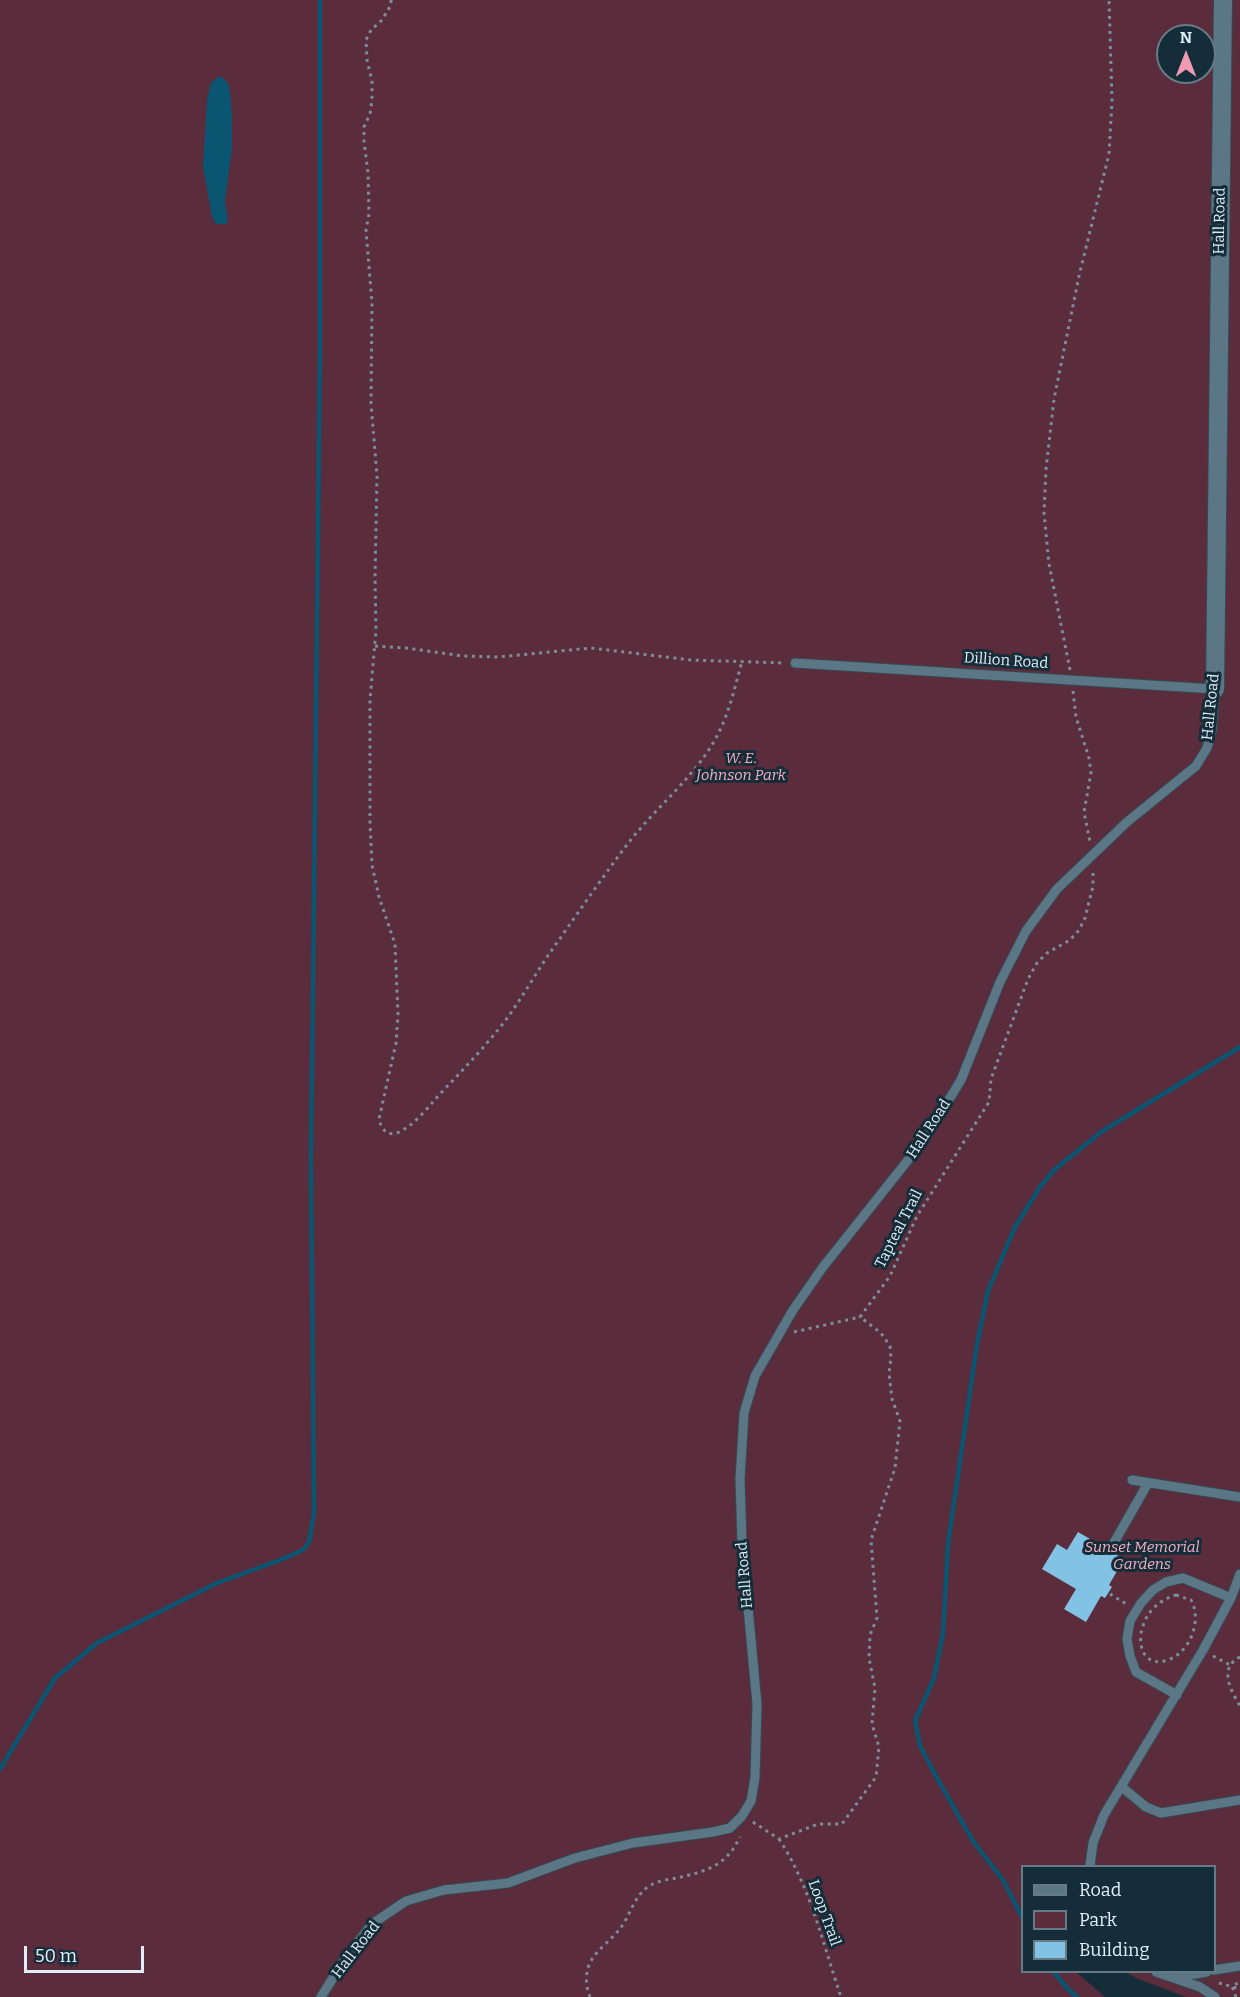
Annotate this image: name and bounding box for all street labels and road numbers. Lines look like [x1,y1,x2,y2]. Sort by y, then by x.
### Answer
street label: Hall Road [1210,187,1230,255]
street label: Dillion Road [963,649,1049,673]
street label: Hall Road [1199,673,1223,741]
street label: Hall Road [903,1096,955,1162]
street label: Tapteal Trail [872,1187,926,1271]
street label: Hall Road [733,1541,757,1609]
street label: Loop Trail [804,1878,844,1948]
street label: Hall Road [328,1918,384,1982]

